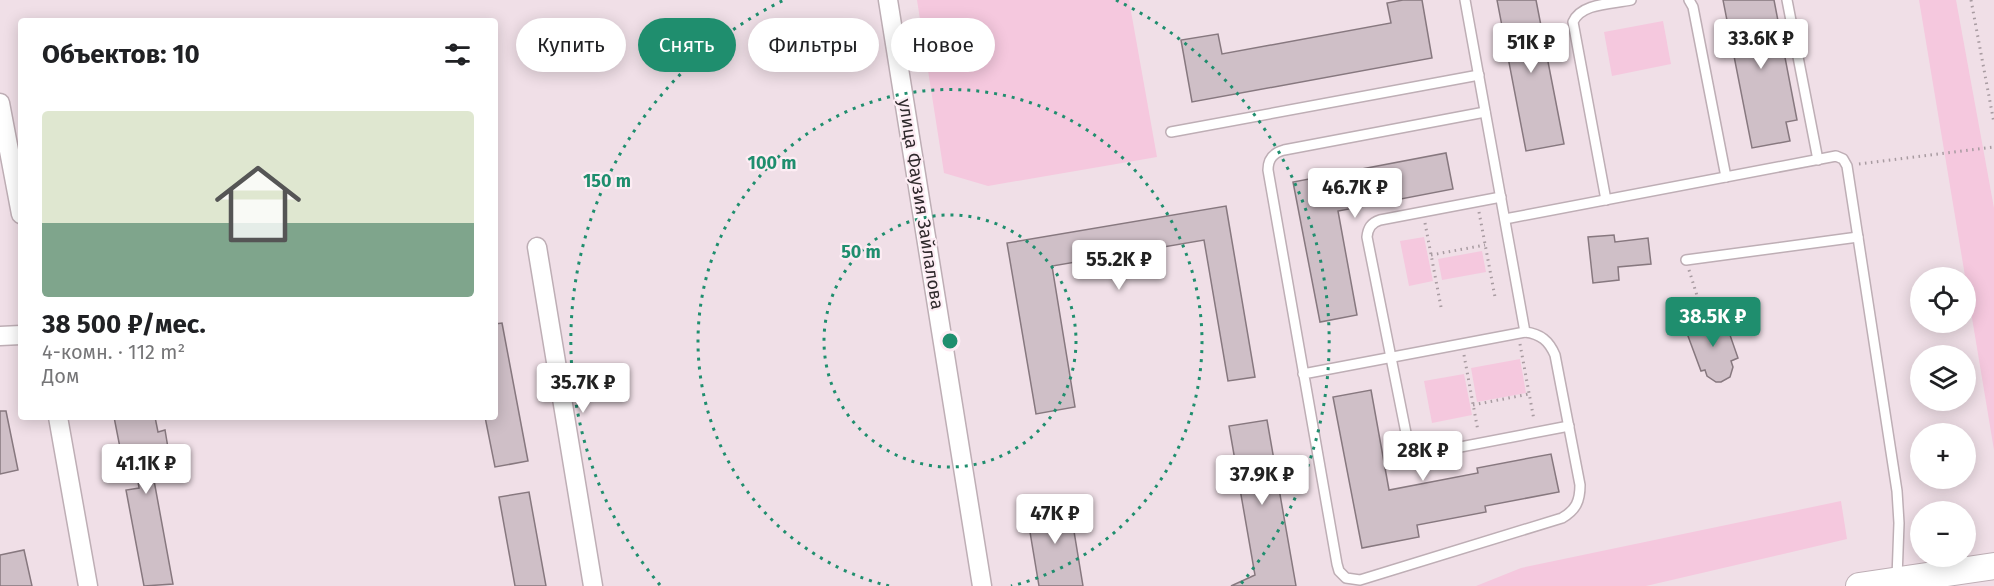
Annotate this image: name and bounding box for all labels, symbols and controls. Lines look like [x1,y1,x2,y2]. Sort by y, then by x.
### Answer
chip: Купить [516,18,626,72]
chip: Снять [638,18,736,72]
chip: Фильтры [748,18,879,72]
chip: Новое [891,18,995,72]
pin: 33.6K ₽ [1706,19,1816,70]
pin: 51K ₽ [1489,23,1573,74]
text: 33.6K ₽ [1728,26,1794,50]
text: 51K ₽ [1507,30,1555,54]
icon: filters [441,38,474,71]
text: Объектов: 10 [42,39,200,70]
street label: улица Фаузия Зайлалова [893,97,949,311]
icon: home [204,150,312,258]
text: 100 m [748,152,796,174]
pin: 46.7K ₽ [1300,168,1410,219]
text: 150 m [583,170,631,192]
text: 46.7K ₽ [1322,175,1388,199]
pin: 55.2K ₽ [1064,240,1174,291]
text: 50 m [841,241,881,263]
text: 55.2K ₽ [1086,247,1152,271]
map controls [1910,267,1976,567]
button: locate [1910,267,1976,333]
pin: 38.5K ₽ [1658,297,1768,348]
text: 38.5K ₽ [1679,304,1747,328]
text: 38 500 ₽/мес. [42,309,206,340]
centre of rings [940,331,960,351]
text: 4-комн. · 112 m² [42,340,185,364]
button: layers [1910,345,1976,411]
pin: 35.7K ₽ [528,363,638,414]
text: Дом [42,364,79,388]
text: 35.7K ₽ [551,370,615,394]
button: + [1910,423,1976,489]
pin: 28K ₽ [1381,431,1465,482]
text: 28K ₽ [1397,438,1449,462]
pin: 41.1K ₽ [91,444,201,495]
text: 41.1K ₽ [116,451,176,475]
pin: 37.9K ₽ [1207,455,1317,506]
text: 37.9K ₽ [1230,462,1294,486]
pin: 47K ₽ [1013,494,1097,545]
text: 47K ₽ [1030,501,1080,525]
button: − [1910,501,1976,567]

